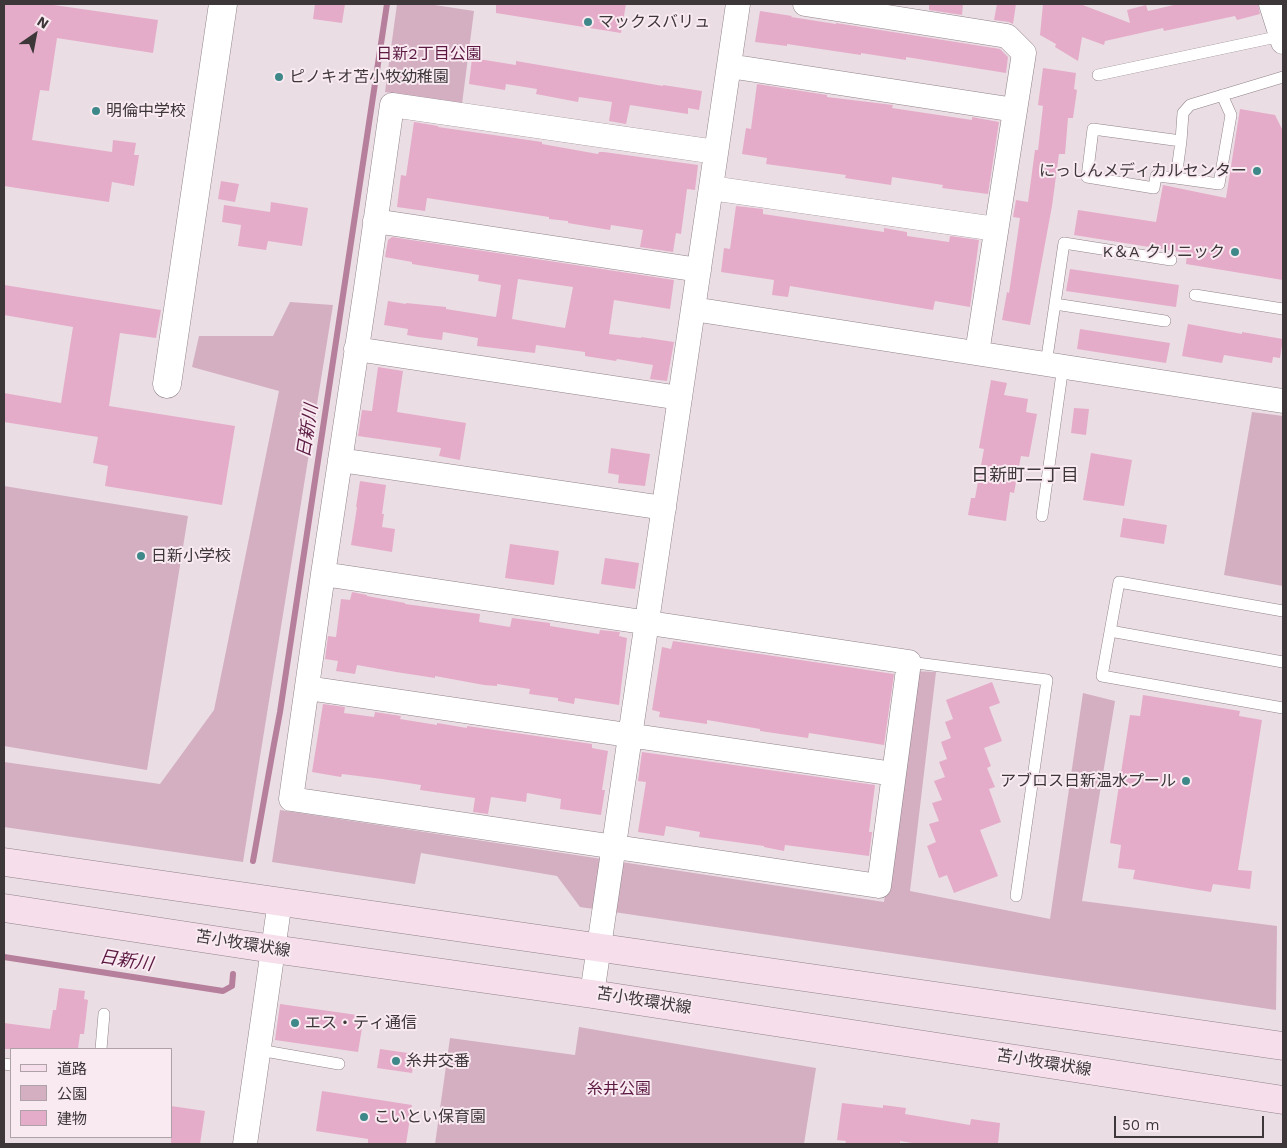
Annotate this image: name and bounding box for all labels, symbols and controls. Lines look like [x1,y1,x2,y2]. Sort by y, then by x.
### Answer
north arrow [10,10,60,60]
place label: マックスバリュ [598,12,710,32]
text: N [34,13,52,32]
marker: マックスバリュ [582,16,594,28]
park label: 日新2丁目公園 [376,44,482,64]
place label: ピノキオ苫小牧幼稚園 [289,67,449,87]
marker: ピノキオ苫小牧幼稚園 [273,71,285,83]
place label: 明倫中学校 [106,101,186,121]
marker: 明倫中学校 [90,105,102,117]
place label: にっしんメディカルセンター [1039,161,1247,181]
marker: にっしんメディカルセンター [1251,165,1263,177]
place label: K＆A クリニック [1102,242,1225,262]
marker: K＆A クリニック [1229,246,1241,258]
water label: 日新川 [293,403,323,459]
district label: 日新町二丁目 [971,465,1079,487]
place label: 日新小学校 [151,546,231,566]
marker: 日新小学校 [135,550,147,562]
place label: アブロス日新温水プール [1000,771,1176,791]
marker: アブロス日新温水プール [1180,775,1192,787]
street label: 苫小牧環状線 [194,927,292,961]
water label: 日新川 [98,946,154,976]
street label: 苫小牧環状線 [595,984,693,1018]
place label: エス・ティ通信 [305,1013,417,1033]
marker: エス・ティ通信 [289,1017,301,1029]
street label: 苫小牧環状線 [995,1046,1093,1080]
legend [10,1048,172,1138]
place label: 糸井交番 [406,1051,470,1071]
marker: 糸井交番 [390,1055,402,1067]
text: 道路 [57,1060,87,1078]
park label: 糸井公園 [587,1079,651,1099]
text: 公園 [57,1085,87,1103]
scale bar [1117,1106,1267,1138]
place label: こいとい保育園 [374,1107,486,1127]
text: 建物 [57,1110,87,1128]
marker: こいとい保育園 [358,1111,370,1123]
text: 50 m [1122,1116,1159,1134]

